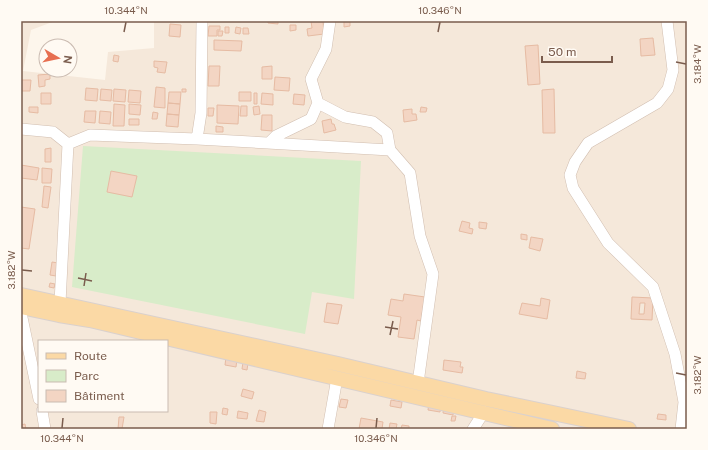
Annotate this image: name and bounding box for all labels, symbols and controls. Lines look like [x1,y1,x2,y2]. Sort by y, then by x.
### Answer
text: 10.344°N [104,4,148,16]
text: 10.346°N [418,4,462,16]
north arrow [38,38,78,78]
scale bar [542,38,612,64]
text: 3.184°W [691,44,703,84]
text: 50 m [548,45,576,59]
text: N [61,54,74,65]
text: 3.182°W [5,250,17,290]
legend [38,340,168,412]
text: Route [74,349,107,363]
text: 3.182°W [691,355,703,395]
text: Parc [74,369,99,383]
text: Bâtiment [74,389,125,403]
text: 10.344°N [40,432,84,444]
text: 10.346°N [354,432,398,444]

